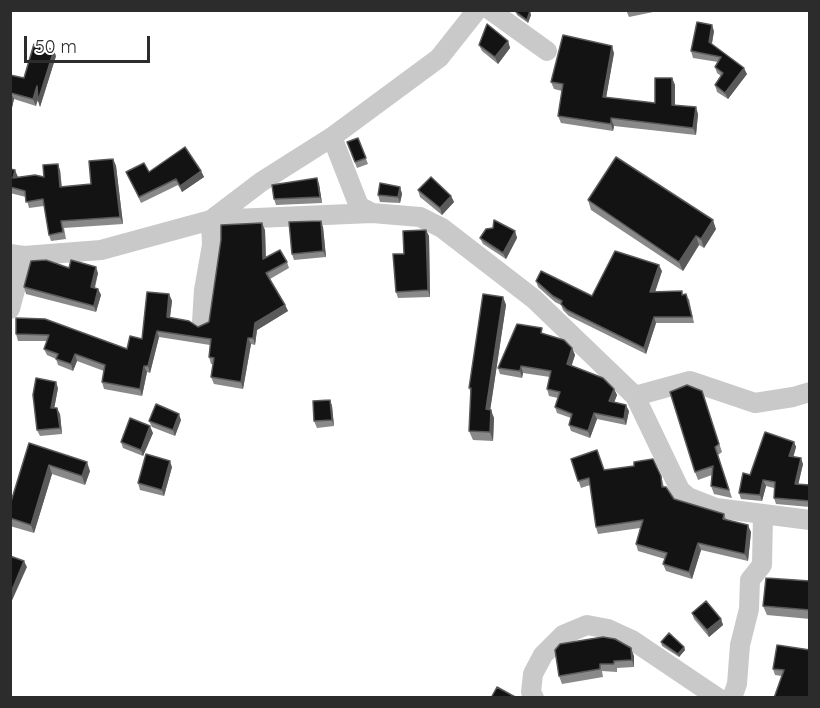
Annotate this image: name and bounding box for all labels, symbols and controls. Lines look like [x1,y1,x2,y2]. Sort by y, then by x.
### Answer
scale bar [27,24,153,62]
text: 50 m [35,35,77,58]

